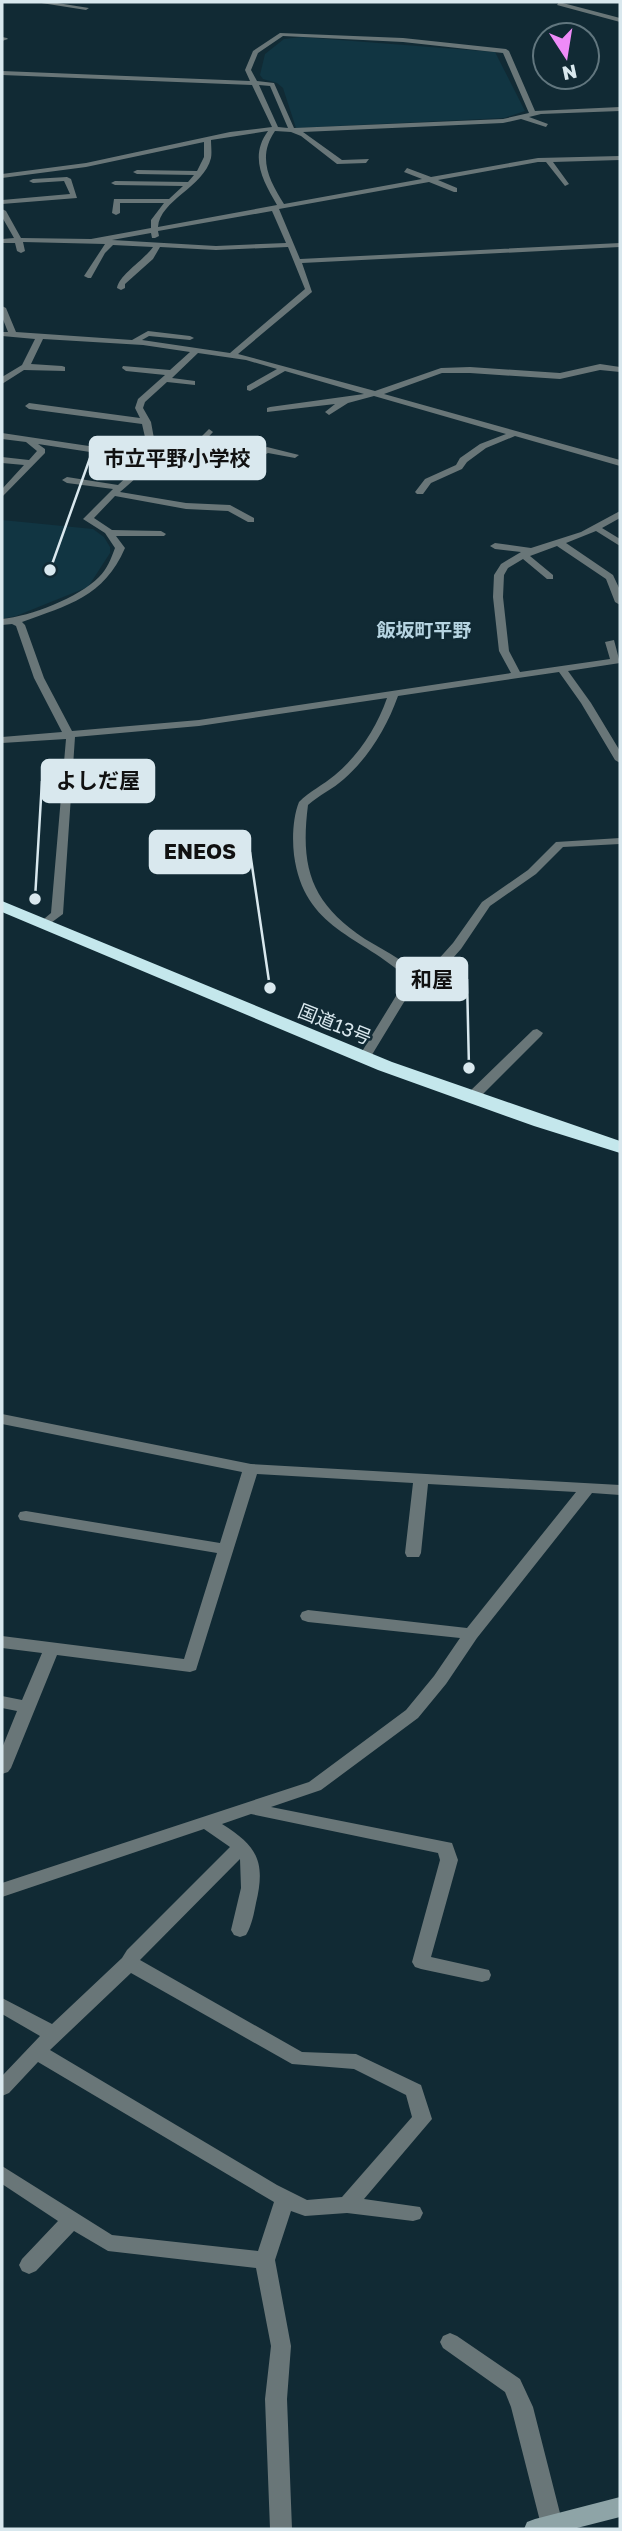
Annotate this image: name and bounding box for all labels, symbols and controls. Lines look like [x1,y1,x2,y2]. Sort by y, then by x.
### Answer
north arrow [531,21,601,91]
text: N [560,60,579,86]
callout: 市立平野小学校 [90,437,265,479]
text: 市立平野小学校 [104,445,251,471]
district label: 飯坂町平野 [376,618,472,641]
callout: よしだ屋 [42,760,154,802]
text: よしだ屋 [56,767,140,793]
callout: ENEOS [150,831,250,873]
text: ENEOS [164,838,236,864]
callout: 和屋 [397,958,467,1000]
text: 和屋 [411,966,453,992]
street label: 国道13号 [295,998,375,1049]

